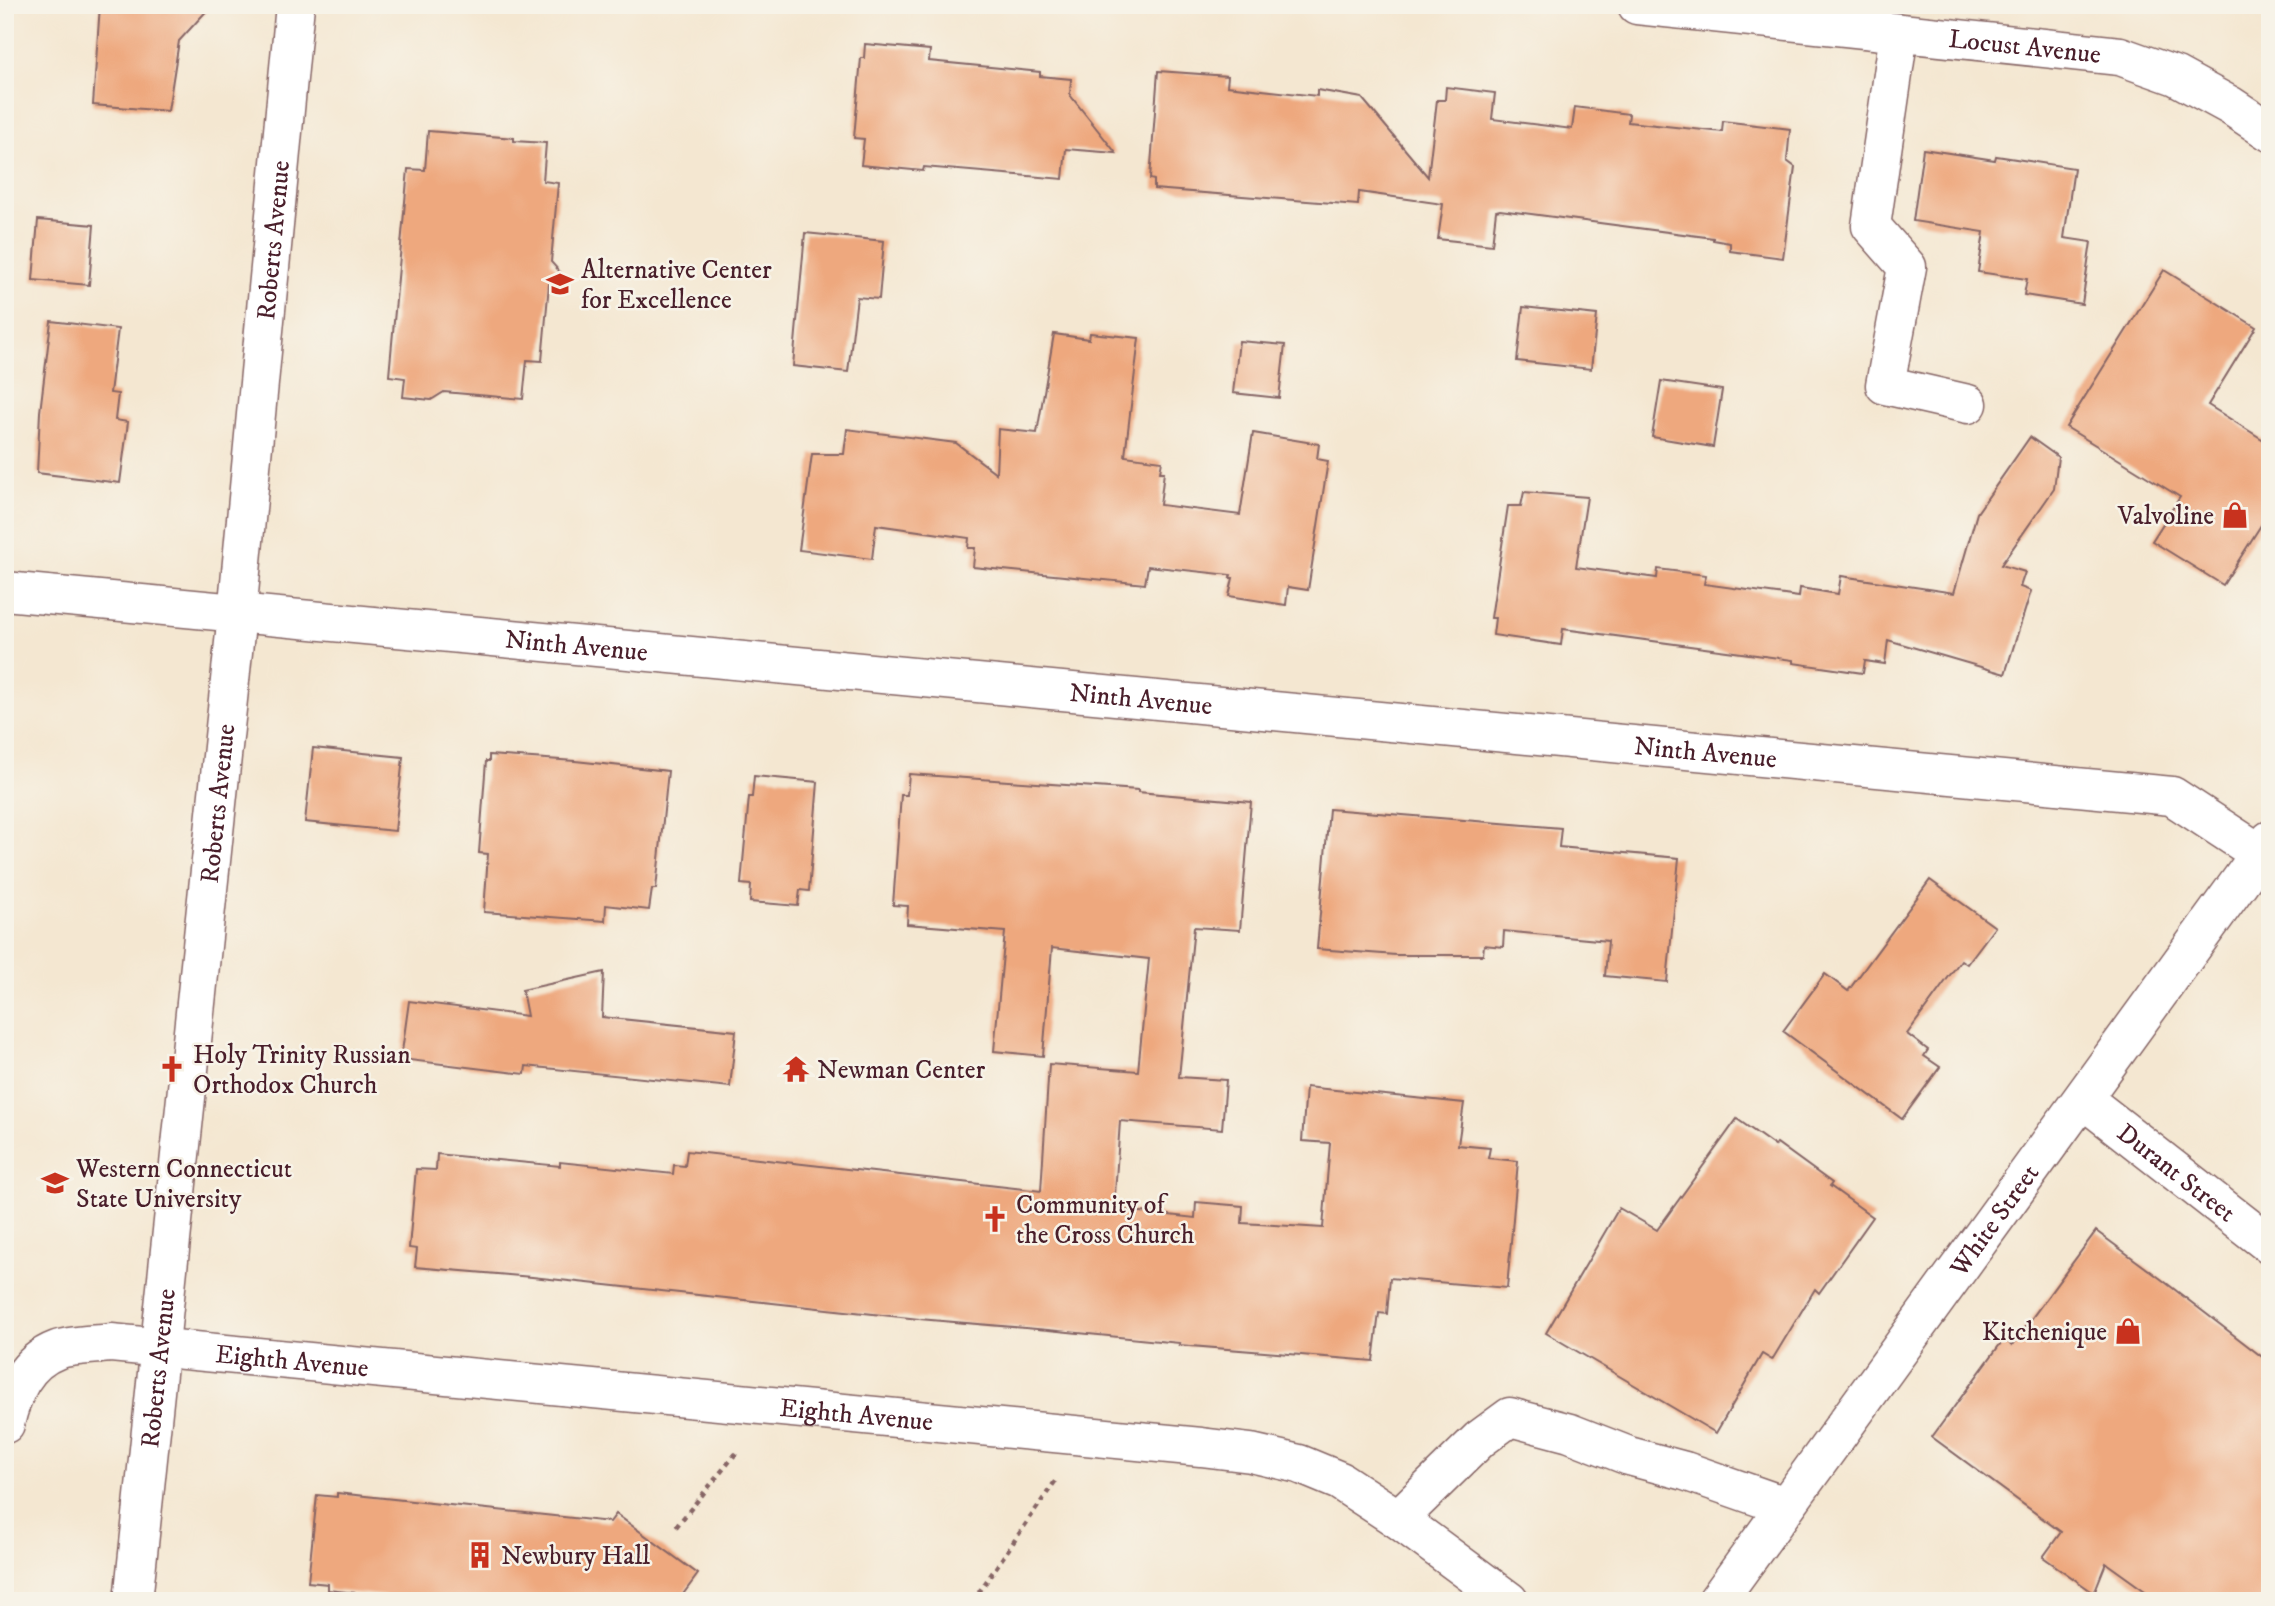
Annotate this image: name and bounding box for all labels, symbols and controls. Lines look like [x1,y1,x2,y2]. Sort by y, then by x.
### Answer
street label: Locust Avenue [1947,23,2102,72]
street label: Roberts Avenue [250,159,298,322]
place label: Alternative Center for Excellence [581,254,772,317]
school or university icon: Alternative Center for Excellence [545,269,575,299]
place label: Valvoline [2117,500,2214,533]
shop icon: Valvoline [2220,500,2250,530]
street label: Ninth Avenue [503,623,649,670]
street label: Ninth Avenue [1068,677,1214,723]
street label: Roberts Avenue [194,722,243,885]
street label: Ninth Avenue [1632,730,1778,777]
place label: Holy Trinity Russian Orthodox Church [193,1039,411,1102]
church icon: Holy Trinity Russian Orthodox Church [157,1054,187,1084]
temple icon: Newman Center [781,1054,811,1084]
place label: Newman Center [817,1054,986,1087]
street label: Durant Street [2110,1117,2242,1230]
place label: Western Connecticut State University [75,1153,292,1216]
street label: White Street [1943,1158,2047,1284]
school or university icon: Western Connecticut State University [40,1168,70,1198]
place label: Community of the Cross Church [1016,1189,1195,1252]
church icon: Community of the Cross Church [980,1204,1010,1234]
street label: Roberts Avenue [134,1287,184,1450]
place label: Kitchenique [1982,1316,2107,1349]
shop icon: Kitchenique [2113,1316,2143,1346]
street label: Eighth Avenue [214,1338,370,1386]
street label: Eighth Avenue [778,1392,935,1439]
building icon: Newbury Hall [465,1540,495,1570]
place label: Newbury Hall [501,1540,650,1573]

